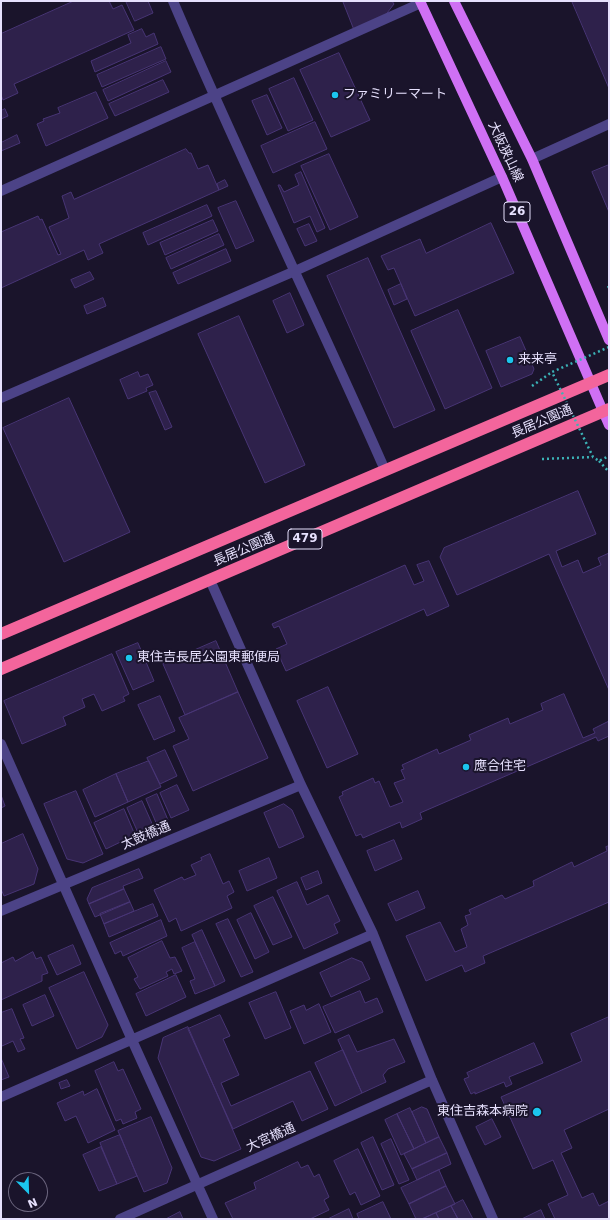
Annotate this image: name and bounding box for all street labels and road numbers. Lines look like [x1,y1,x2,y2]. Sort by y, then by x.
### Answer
street label: 大阪狭山線 [484,119,526,185]
road number: 26 [504,202,530,222]
street label: 長居公園通 [509,402,575,442]
road number: 479 [288,529,322,549]
street label: 長居公園通 [211,530,277,570]
street label: 太鼓橋通 [119,819,173,853]
street label: 大宮橋通 [244,1120,298,1156]

